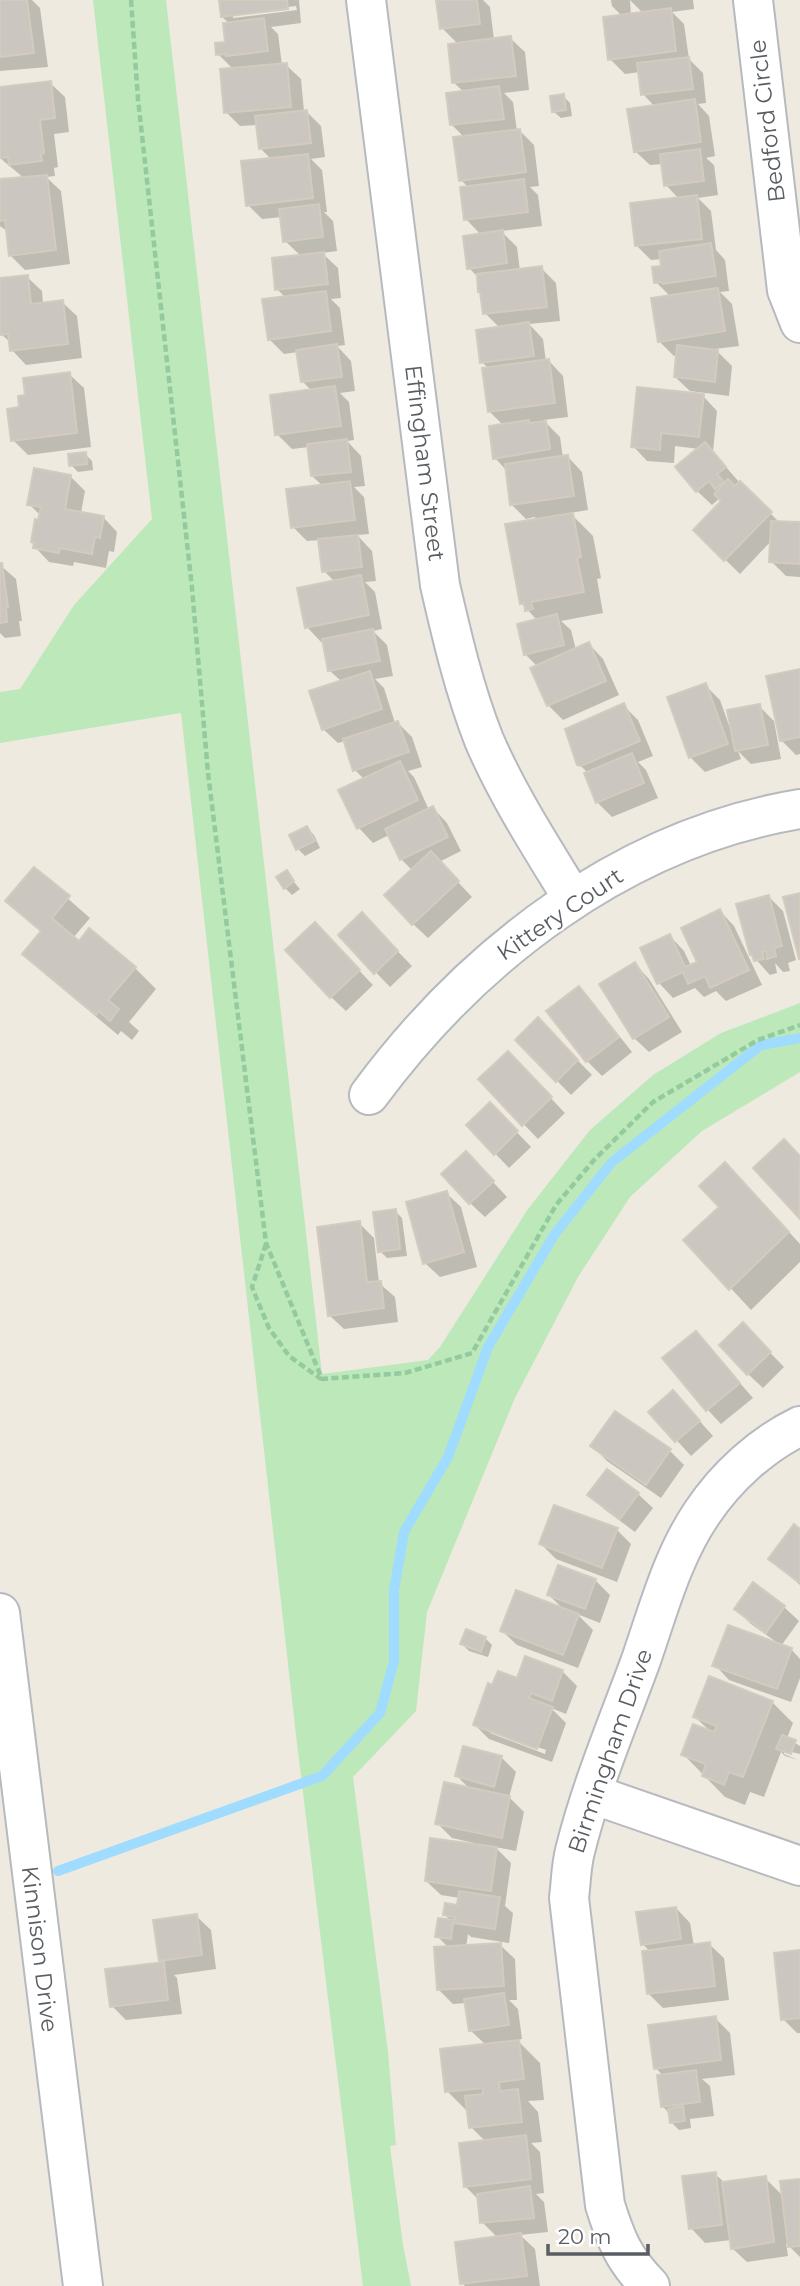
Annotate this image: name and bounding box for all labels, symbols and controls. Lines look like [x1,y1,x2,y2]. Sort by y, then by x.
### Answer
street label: Bedford Circle [743,38,791,204]
street label: Effingham Street [399,363,451,563]
street label: Kittery Court [492,861,628,967]
street label: Birmingham Drive [562,1645,658,1857]
street label: Kinnison Drive [16,1864,64,2034]
scale bar [548,2212,648,2256]
text: 20 m [558,2224,612,2249]

